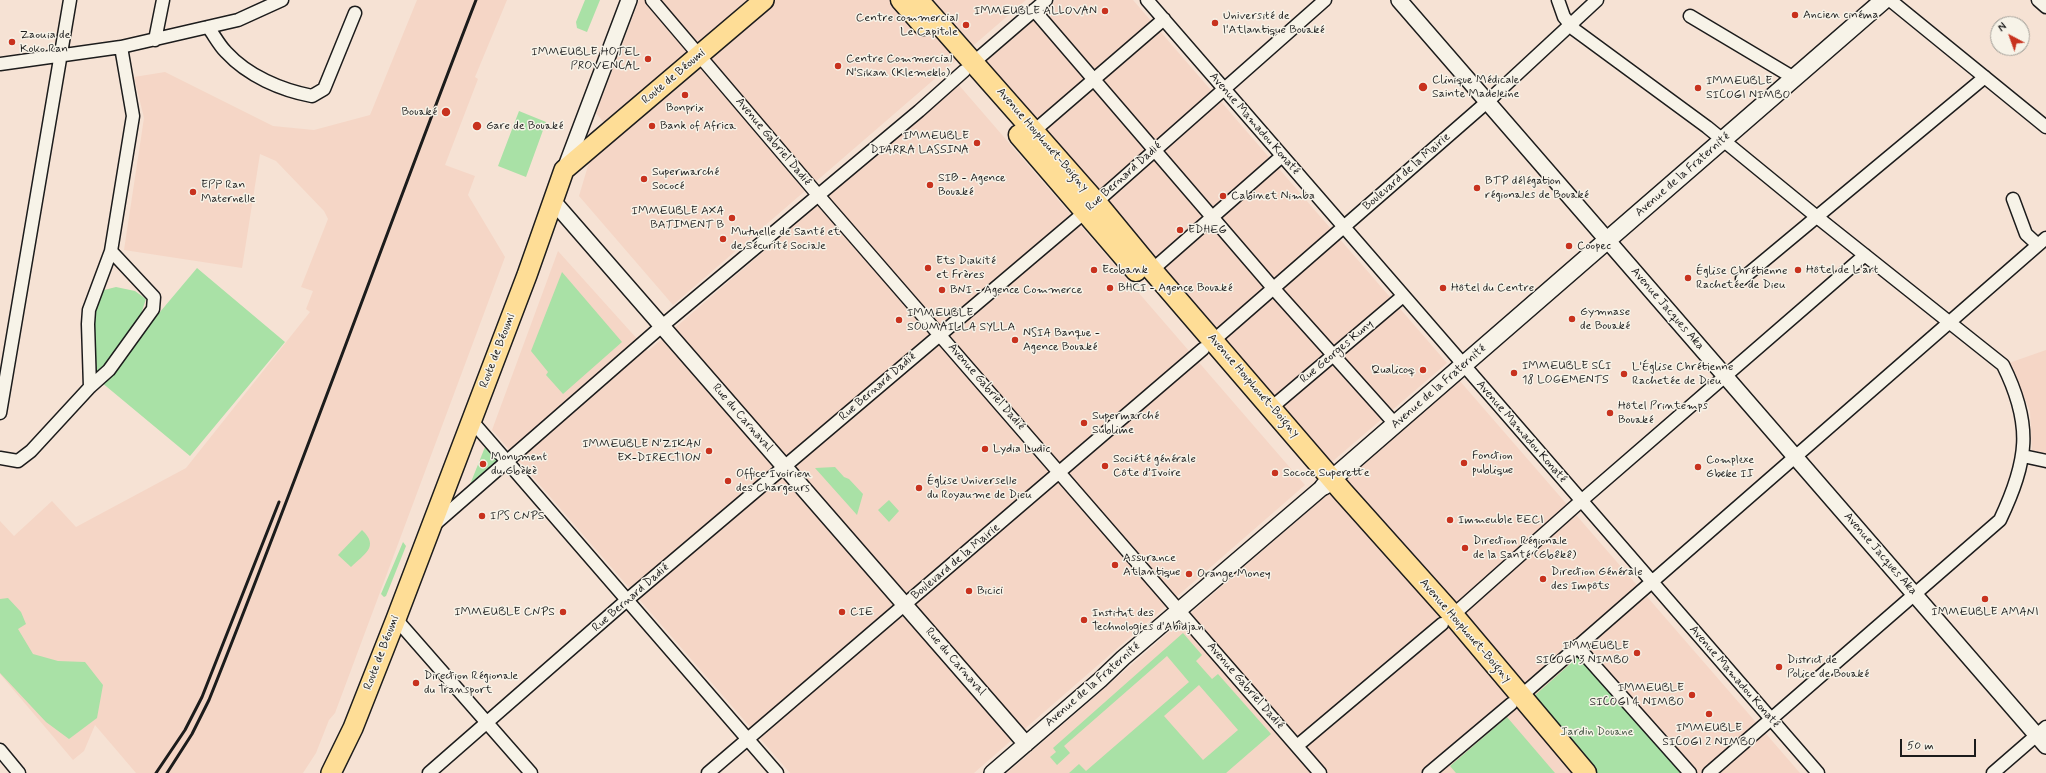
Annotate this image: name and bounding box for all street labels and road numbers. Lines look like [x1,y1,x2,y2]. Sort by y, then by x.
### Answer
street label: Route de Béoumi [639,46,709,108]
street label: Avenue Mamadou Konaté [1206,70,1302,178]
street label: Avenue Houphouët-Boigny [993,85,1091,195]
street label: Avenue Gabriel Dadié [732,95,814,189]
street label: Boulevard de la Mairie [1360,130,1454,214]
street label: Avenue de la Fraternité [1633,130,1733,220]
street label: Rue Bernard Dadié [1083,139,1165,215]
street label: Avenue Jacques Aka [1627,265,1707,353]
street label: Route de Béoumi [477,312,519,390]
street label: Rue Georges Kuny [1298,317,1376,387]
street label: Avenue Houphouët-Boigny [1204,331,1302,441]
street label: Avenue Gabriel Dadié [944,341,1028,433]
street label: Avenue de la Fraternité [1389,342,1489,432]
street label: Rue Bernard Dadié [837,350,919,424]
street label: Avenue Mamadou Konaté [1473,378,1569,486]
street label: Rue du Carnaval [709,381,775,455]
street label: Avenue Jacques Aka [1840,510,1920,598]
street label: Boulevard de la Mairie [909,521,1003,603]
street label: Rue Bernard Dadié [590,561,672,635]
street label: Avenue Houphouët-Boigny [1416,576,1514,686]
street label: Route de Béoumi [361,614,403,692]
street label: Avenue Mamadou Konaté [1686,623,1782,731]
street label: Rue du Carnaval [922,625,988,699]
street label: Avenue de la Fraternité [1043,640,1143,730]
street label: Avenue Gabriel Dadié [1203,640,1287,732]

